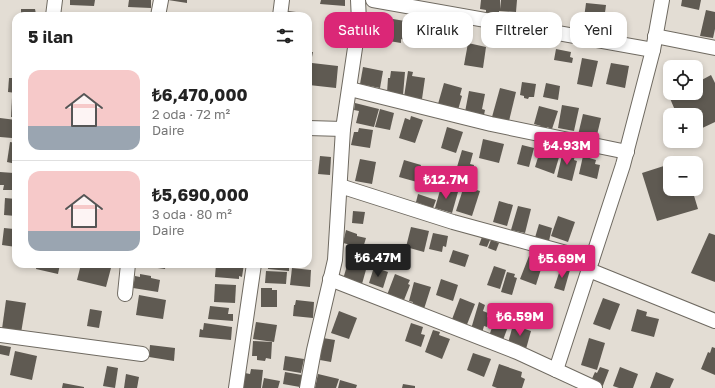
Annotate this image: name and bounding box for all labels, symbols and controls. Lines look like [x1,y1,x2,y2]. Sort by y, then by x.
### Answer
chip: Satılık [324,12,394,48]
chip: Kiralık [402,12,473,48]
chip: Filtreler [481,12,562,48]
chip: Yeni [570,12,627,48]
icon: filters [274,25,296,47]
text: 5 ilan [28,26,73,47]
map controls [663,60,703,196]
button: locate [663,60,703,100]
text: ₺6,470,000 [152,84,248,105]
icon: home [60,86,108,134]
text: 2 oda · 72 m² [152,106,230,122]
button: + [663,108,703,148]
text: Daire [152,122,184,138]
pin: ₺4.93M [534,132,600,166]
text: ₺4.93M [543,137,591,153]
button: − [663,156,703,196]
pin: ₺12.7M [413,166,479,200]
text: ₺12.7M [424,171,468,187]
text: ₺5,690,000 [152,184,249,205]
icon: home [60,187,108,235]
text: 3 oda · 80 m² [152,206,232,222]
text: Daire [152,222,184,238]
pin: ₺6.47M [345,244,411,278]
pin: ₺5.69M [529,245,595,279]
text: ₺6.47M [355,249,401,265]
text: ₺5.69M [538,250,586,266]
pin: ₺6.59M [487,303,553,337]
text: ₺6.59M [496,308,544,324]

